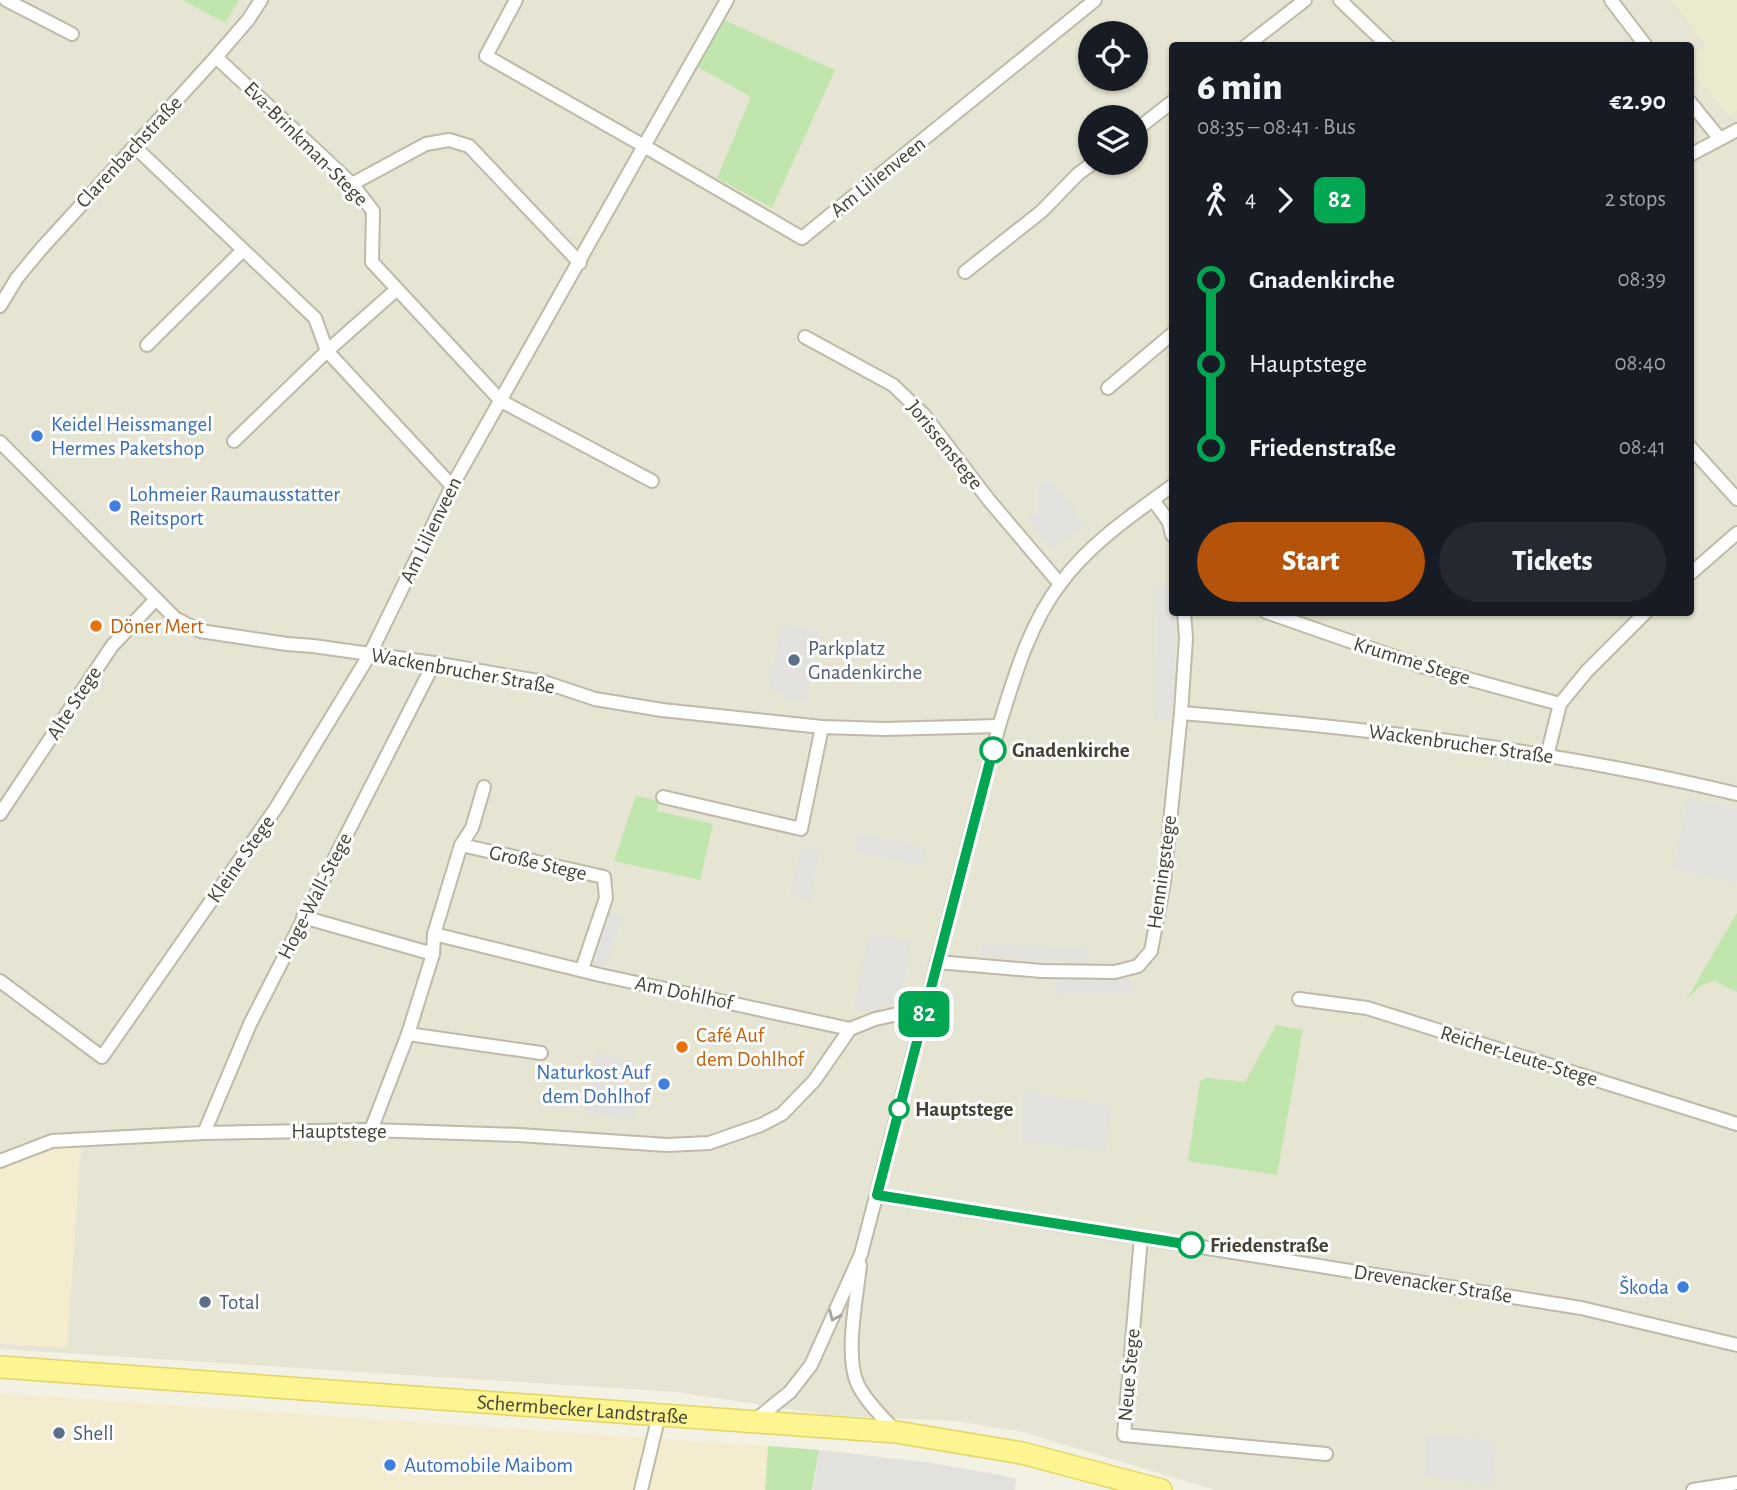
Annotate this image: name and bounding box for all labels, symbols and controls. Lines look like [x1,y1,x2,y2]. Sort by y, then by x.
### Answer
map controls [1078,21,1148,175]
button: locate [1078,21,1148,91]
text: 6 min [1197,69,1283,107]
street label: Eva-Brinkman-Stege [240,78,372,210]
text: €2.90 [1610,88,1666,114]
street label: Clarenbachstraße [72,92,186,212]
button: layers [1078,105,1148,175]
text: 08:35 – 08:41 · Bus [1197,116,1356,139]
street label: Am Lilienveen [827,133,929,221]
icon: walk [1197,181,1235,219]
icon: forward [1266,181,1304,219]
text: 4 [1245,188,1256,211]
text: 82 [1328,188,1351,212]
text: 2 stops [1605,188,1666,211]
text: Gnadenkirche [1249,267,1395,293]
text: 08:39 [1617,268,1666,291]
text: Hauptstege [1249,351,1367,377]
text: 08:40 [1614,352,1666,375]
street label: Jorissenstege [903,397,987,493]
place label: Keidel Heissmangel Hermes Paketshop [51,414,212,459]
marker: Keidel Heissmangel Hermes Paketshop [29,428,45,444]
text: Friedenstraße [1249,435,1396,461]
text: 08:41 [1619,436,1666,459]
street label: Am Lilienveen [396,474,466,586]
place label: Lohmeier Raumausstatter Reitsport [129,484,340,529]
marker: Lohmeier Raumausstatter Reitsport [107,498,123,514]
button: Start [1197,522,1425,602]
button: Tickets [1439,522,1666,602]
place label: Döner Mert [110,616,204,637]
marker: Döner Mert [88,618,104,634]
street label: Krumme Stege [1351,633,1473,689]
place label: Parkplatz Gnadenkirche [808,638,922,683]
street label: Wackenbrucher Straße [369,644,557,698]
marker: Parkplatz Gnadenkirche [786,652,802,668]
street label: Alte Stege [43,663,105,743]
street label: Wackenbrucher Straße [1367,721,1555,767]
marker: Gnadenkirche [980,737,1006,763]
place label: Gnadenkirche [1012,740,1130,761]
street label: Kleine Stege [203,812,279,906]
street label: Henningstege [1144,814,1180,930]
street label: Hoge-Wall-Stege [274,829,356,963]
street label: Große Stege [487,842,589,884]
street label: Am Dohlhof [633,972,736,1014]
line badge: 82 [892,991,956,1037]
text: 82 [912,1002,936,1026]
street label: Reicher-Leute-Stege [1438,1022,1600,1090]
place label: Café Auf dem Dohlhof [696,1025,806,1070]
marker: Café Auf dem Dohlhof [674,1039,690,1055]
place label: Naturkost Auf dem Dohlhof [536,1062,652,1107]
marker: Naturkost Auf dem Dohlhof [656,1076,672,1092]
marker: Hauptstege [889,1099,909,1119]
place label: Hauptstege [915,1099,1013,1120]
street label: Hauptstege [291,1121,387,1142]
marker: Friedenstraße [1178,1232,1204,1258]
place label: Friedenstraße [1210,1235,1329,1256]
street label: Drevenacker Straße [1352,1261,1514,1307]
place label: Škoda [1619,1275,1669,1298]
marker: Škoda [1675,1279,1691,1295]
place label: Total [219,1292,260,1313]
marker: Total [197,1294,213,1310]
one-way arrow [828,1309,842,1321]
street label: Neue Stege [1114,1328,1144,1422]
street label: Schermbecker Landstraße [476,1391,689,1427]
place label: Shell [73,1423,114,1444]
marker: Shell [51,1425,67,1441]
place label: Automobile Maibom [404,1455,573,1476]
marker: Automobile Maibom [382,1457,398,1473]

